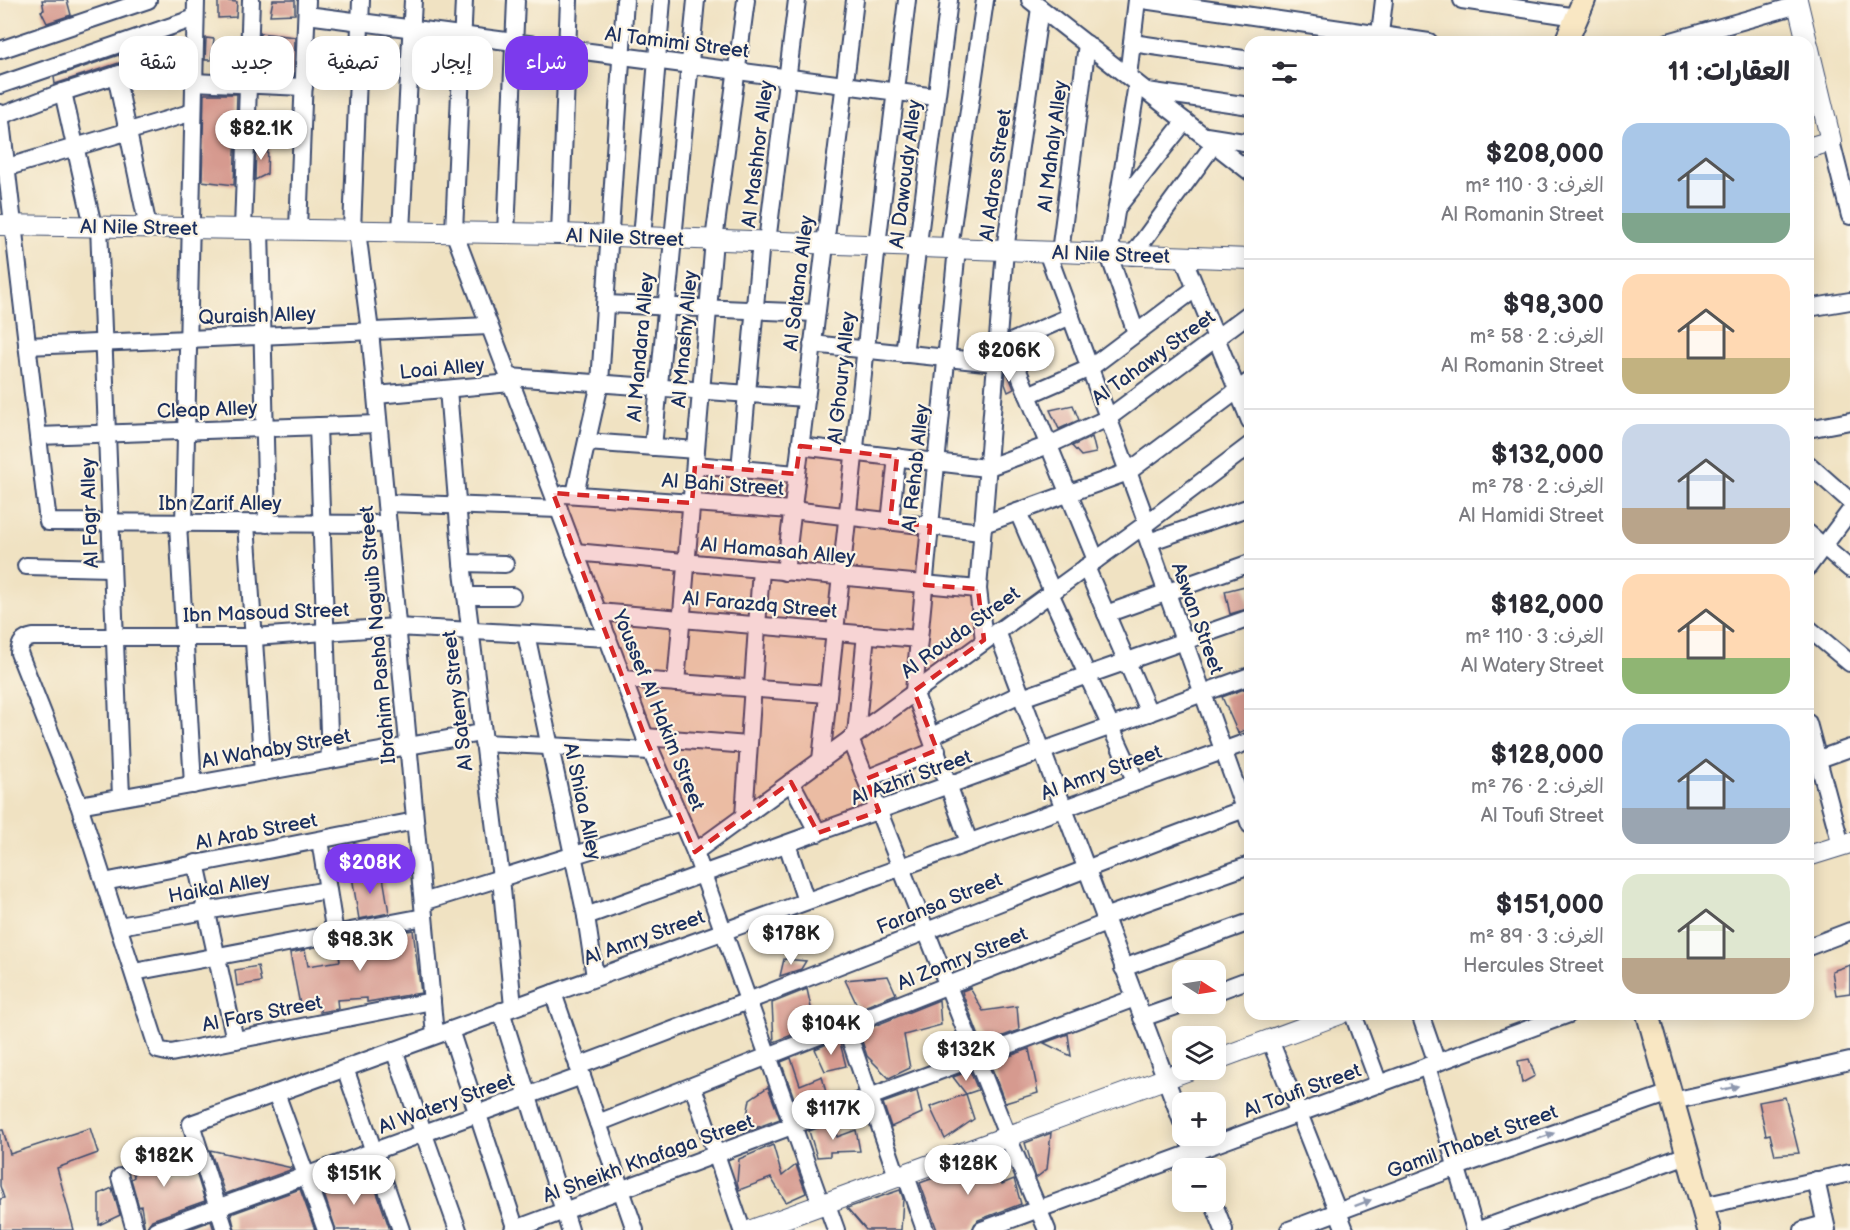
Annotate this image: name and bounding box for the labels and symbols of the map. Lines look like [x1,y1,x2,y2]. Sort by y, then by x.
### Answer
street label: Al Tamimi Street [603,22,750,64]
street label: Al Mashhor Alley [737,79,779,229]
street label: Al Mahaly Alley [1033,79,1073,213]
street label: Al Dawoudy Alley [885,98,927,250]
street label: Al Adros Street [975,107,1017,243]
pin: $82.1K [212,110,310,161]
street label: Al Saltana Alley [779,214,819,352]
street label: Al Nile Street [80,215,198,241]
street label: Al Nile Street [566,224,684,252]
street label: Al Nile Street [1052,241,1170,269]
street label: Al Mnashy Alley [667,269,703,409]
street label: Al Mandara Alley [623,271,659,423]
street label: Quraish Alley [198,302,316,330]
street label: Al Tahawy Street [1087,305,1220,411]
street label: Al Ghoury Alley [823,310,861,446]
pin: $206K [967,332,1051,383]
street label: Loai Alley [399,353,486,385]
street label: Cleap Alley [156,396,258,424]
street label: Al Rehab Alley [897,403,935,533]
street label: Al Fagr Alley [76,457,104,569]
street label: Al Bahi Street [661,469,785,501]
street label: Ibn Zarif Alley [159,492,281,516]
street label: Ibrahim Pasha Naguib Street [355,505,401,765]
street label: Al Hamasah Alley [700,532,856,570]
street label: Aswan Street [1166,559,1228,677]
street label: Al Rouda Street [896,582,1025,684]
street label: Al Farazdq Street [682,586,838,624]
street label: Ibn Masoud Street [183,598,350,628]
street label: Youssef Al Hakim Street [606,606,709,814]
street label: Al Sateny Street [437,629,479,773]
street label: Al Wahaby Street [200,724,352,774]
street label: Al Shiaa Alley [558,740,606,862]
street label: Al Amry Street [1038,740,1165,806]
street label: Al Azhri Street [848,745,975,811]
street label: Al Arab Street [193,808,319,856]
pin: $208K [328,844,412,895]
street label: Haikal Alley [166,867,272,909]
street label: Faransa Street [873,868,1006,940]
street label: Al Amry Street [581,905,708,971]
pin: $178K [749,915,833,966]
pin: $98.3K [311,921,409,972]
street label: Al Zomry Street [894,922,1031,996]
north arrow [1172,960,1226,1014]
street label: Al Fars Street [200,991,324,1037]
pin: $104K [789,1005,873,1056]
pin: $132K [924,1031,1008,1082]
street label: Al Toufi Street [1240,1059,1364,1123]
street label: Al Watery Street [375,1068,518,1140]
one-way arrow [1720,1083,1739,1093]
pin: $117K [791,1090,875,1141]
street label: Gamil Thabet Street [1384,1100,1561,1184]
street label: Al Sheikh Khafaga Street [540,1110,757,1208]
one-way arrow [1537,1130,1555,1140]
pin: $182K [122,1137,206,1188]
pin: $128K [926,1145,1010,1196]
pin: $151K [312,1155,396,1206]
one-way arrow [1354,1197,1372,1207]

